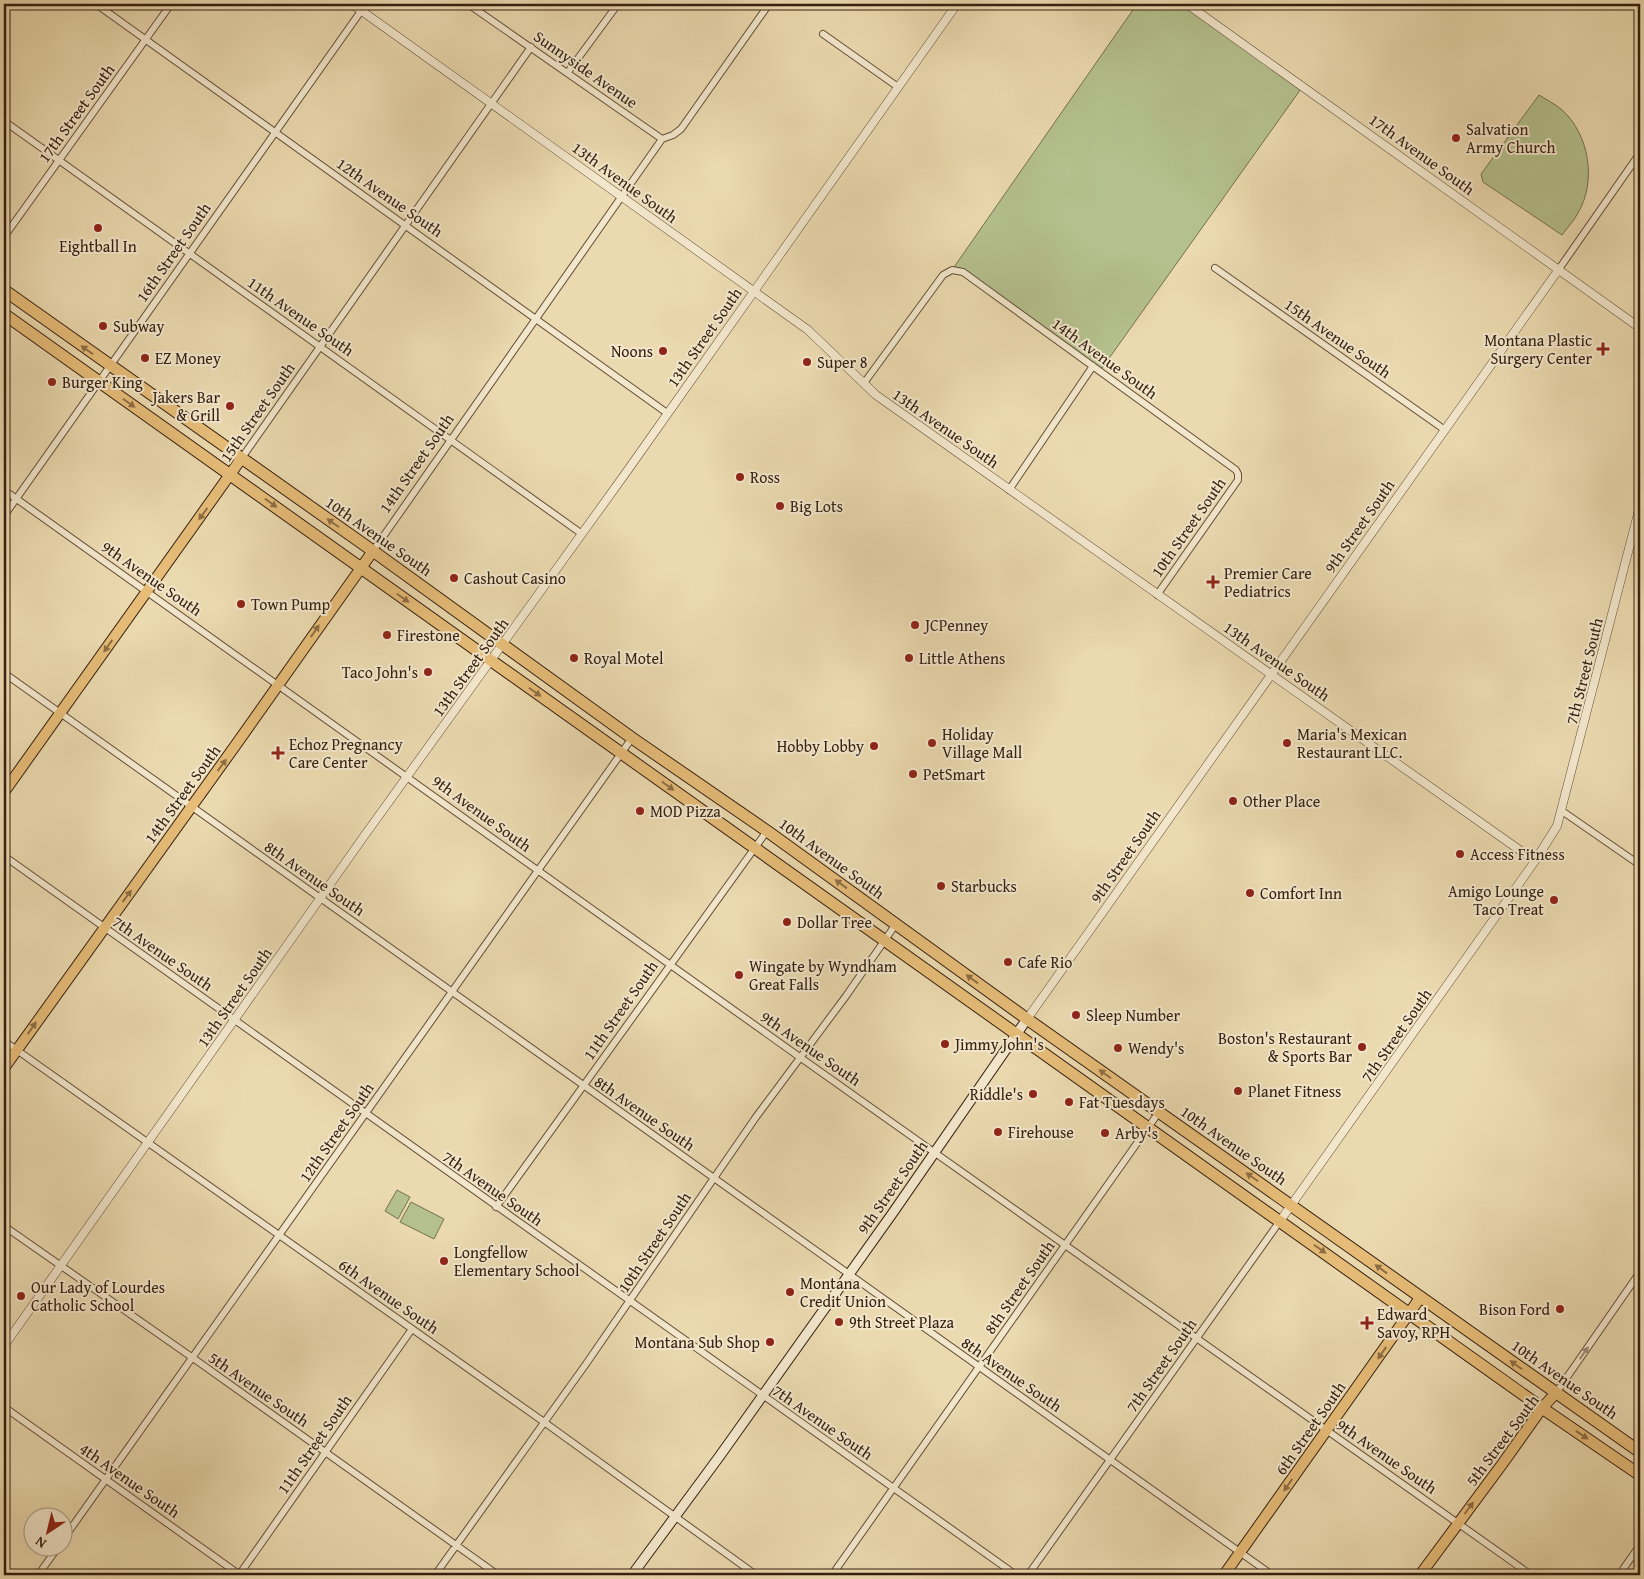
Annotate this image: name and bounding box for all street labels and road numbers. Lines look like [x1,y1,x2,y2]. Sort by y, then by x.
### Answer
street label: Sunnyside Avenue [529,24,643,114]
street label: 17th Street South [32,59,120,167]
street label: 17th Avenue South [1364,107,1480,201]
street label: 13th Avenue South [567,135,683,229]
street label: 12th Avenue South [332,151,448,243]
street label: 16th Street South [130,197,216,307]
street label: 11th Avenue South [243,270,359,362]
street label: 13th Street South [661,282,747,392]
street label: 15th Avenue South [1280,292,1396,384]
street label: 14th Avenue South [1047,311,1163,405]
street label: 15th Street South [214,357,300,467]
street label: 13th Avenue South [888,382,1004,474]
street label: 14th Street South [373,408,459,518]
street label: 10th Street South [1145,472,1231,582]
street label: 9th Street South [1318,474,1400,578]
street label: 10th Avenue South [321,490,437,582]
street label: 9th Avenue South [97,534,207,622]
street label: 13th Street South [426,613,514,721]
street label: 13th Avenue South [1219,615,1335,707]
street label: 7th Street South [1559,615,1609,727]
street label: 14th Street South [138,740,226,848]
street label: 9th Avenue South [427,769,537,857]
street label: 9th Street South [1084,804,1166,908]
street label: 10th Avenue South [774,811,890,905]
street label: 8th Avenue South [260,834,370,922]
street label: 7th Avenue South [108,909,218,997]
street label: 13th Street South [191,942,277,1052]
street label: 11th Street South [577,955,663,1065]
street label: 7th Street South [1355,983,1437,1087]
street label: 9th Avenue South [756,1004,866,1092]
street label: 8th Avenue South [590,1069,700,1157]
street label: 12th Street South [293,1077,379,1187]
street label: 10th Avenue South [1176,1099,1292,1191]
street label: 9th Street South [851,1135,933,1239]
street label: 7th Avenue South [438,1144,548,1232]
street label: 10th Street South [611,1187,697,1297]
street label: 8th Street South [978,1235,1060,1339]
street label: 6th Avenue South [334,1252,444,1340]
street label: 7th Street South [1120,1313,1202,1417]
street label: 8th Avenue South [957,1330,1067,1418]
street label: 10th Avenue South [1507,1333,1623,1425]
street label: 5th Avenue South [204,1345,314,1433]
street label: 6th Street South [1269,1376,1351,1480]
street label: 7th Avenue South [768,1378,878,1466]
street label: 11th Street South [271,1389,357,1499]
street label: 5th Street South [1460,1389,1544,1491]
street label: 9th Avenue South [1332,1412,1442,1500]
street label: 4th Avenue South [75,1436,185,1524]

